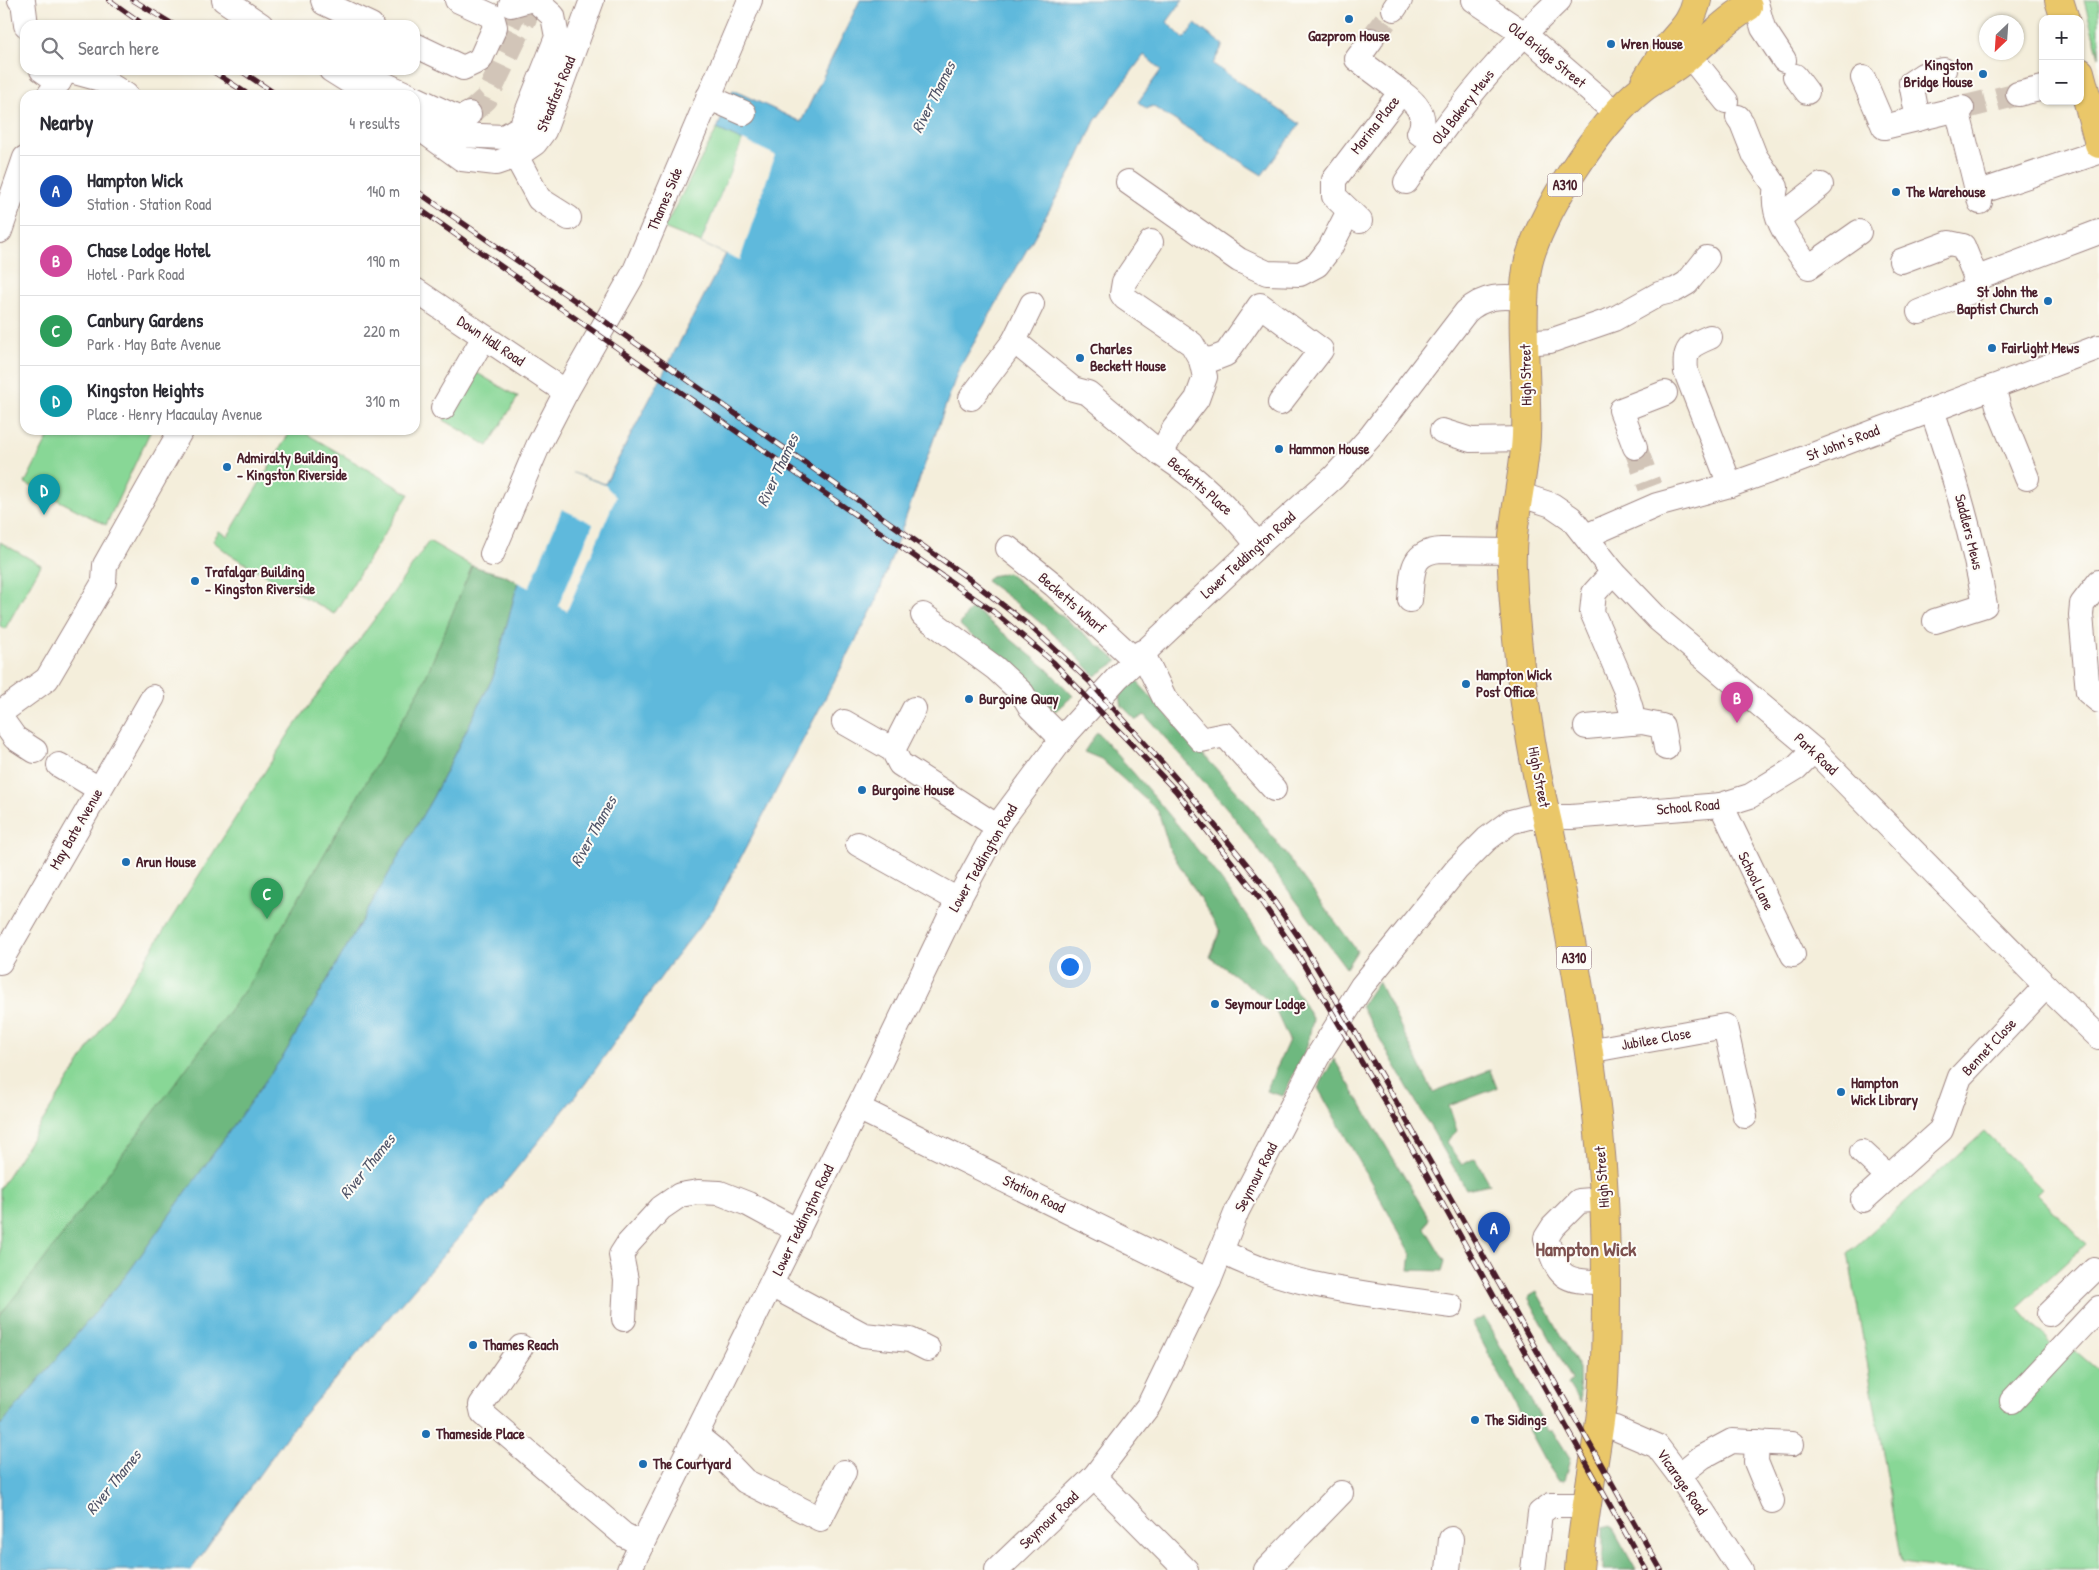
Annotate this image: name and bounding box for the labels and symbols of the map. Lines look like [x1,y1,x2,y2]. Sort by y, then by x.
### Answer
marker: Gazprom House [1343,13,1355,25]
north arrow [1979,15,2024,60]
street label: Old Bridge Street [1504,16,1592,93]
place label: Gazprom House [1308,25,1390,47]
place label: Wren House [1621,33,1683,54]
marker: Wren House [1605,38,1617,50]
street label: Steadfast Road [531,53,580,135]
place label: Kingston Bridge House [1904,54,1973,93]
water label: River Thames [906,56,961,136]
street label: Old Bakery Mews [1426,64,1499,149]
marker: Kingston Bridge House [1977,68,1989,80]
street label: Marina Place [1345,91,1404,158]
street label: Thames Side [642,164,687,234]
road number: A310 [1548,174,1582,196]
place label: The Warehouse [1905,181,1986,202]
marker: The Warehouse [1890,186,1902,198]
place label: St John the Baptist Church [1957,281,2039,320]
marker: St John the Baptist Church [2042,295,2054,307]
street label: Down Hall Road [453,310,530,371]
place label: Fairlight Mews [2001,337,2079,359]
place label: Charles Beckett House [1090,338,1166,376]
marker: Fairlight Mews [1986,342,1998,354]
street label: High Street [1514,343,1537,406]
marker: Charles Beckett House [1074,352,1086,364]
street label: St John's Road [1803,419,1882,466]
water label: River Thames [751,429,804,510]
place label: Hammon House [1289,438,1369,459]
marker: Hammon House [1273,443,1285,455]
place label: Admiralty Building - Kingston Riverside [237,447,347,486]
street label: Becketts Place [1163,451,1237,520]
marker: Admiralty Building - Kingston Riverside [221,461,233,473]
pin: D [28,474,60,515]
street label: Saddlers Mews [1950,492,1989,572]
street label: Lower Teddington Road [1196,506,1300,603]
place label: Trafalgar Building - Kingston Riverside [204,561,315,600]
street label: Becketts Wharf [1034,567,1111,638]
marker: Trafalgar Building - Kingston Riverside [189,575,201,587]
place label: Hampton Wick Post Office [1476,664,1552,702]
marker: Hampton Wick Post Office [1460,678,1472,690]
pin: B [1721,682,1753,723]
place label: Burgoine Quay [979,688,1059,710]
marker: Burgoine Quay [963,693,975,705]
street label: Park Road [1790,728,1843,780]
street label: High Street [1523,745,1556,810]
place label: Burgoine House [872,779,955,801]
street label: May Bate Avenue [44,784,107,873]
marker: Burgoine House [856,784,868,796]
water label: River Thames [565,790,622,870]
street label: School Road [1656,793,1720,820]
street label: Lower Teddington Road [943,800,1022,916]
street label: School Lane [1733,848,1780,914]
place label: Arun House [136,851,196,872]
marker: Arun House [120,856,132,868]
pin: C [251,878,283,919]
road number: A310 [1556,946,1592,970]
your location [1057,954,1083,980]
place label: Seymour Lodge [1225,993,1306,1015]
marker: Seymour Lodge [1209,998,1221,1010]
street label: Bennet Close [1956,1013,2021,1080]
street label: Jubilee Close [1619,1022,1692,1055]
place label: Hampton Wick Library [1851,1072,1919,1111]
marker: Hampton Wick Library [1835,1086,1847,1098]
water label: River Thames [334,1128,401,1203]
street label: Seymour Road [1229,1138,1282,1215]
street label: High Street [1589,1145,1614,1209]
street label: Lower Teddington Road [767,1161,839,1279]
street label: Station Road [999,1169,1069,1218]
pin: A [1478,1212,1510,1253]
district label: Hampton Wick [1536,1235,1637,1263]
place label: Thames Reach [482,1334,559,1355]
marker: Thames Reach [467,1339,479,1351]
place label: The Sidings [1484,1409,1547,1431]
marker: The Sidings [1469,1414,1481,1426]
place label: Thameside Place [435,1423,525,1444]
marker: Thameside Place [420,1428,432,1440]
water label: River Thames [80,1444,147,1519]
street label: Vicarage Road [1652,1445,1713,1519]
place label: The Courtyard [652,1453,731,1475]
marker: The Courtyard [637,1458,649,1470]
street label: Seymour Road [1014,1486,1083,1553]

